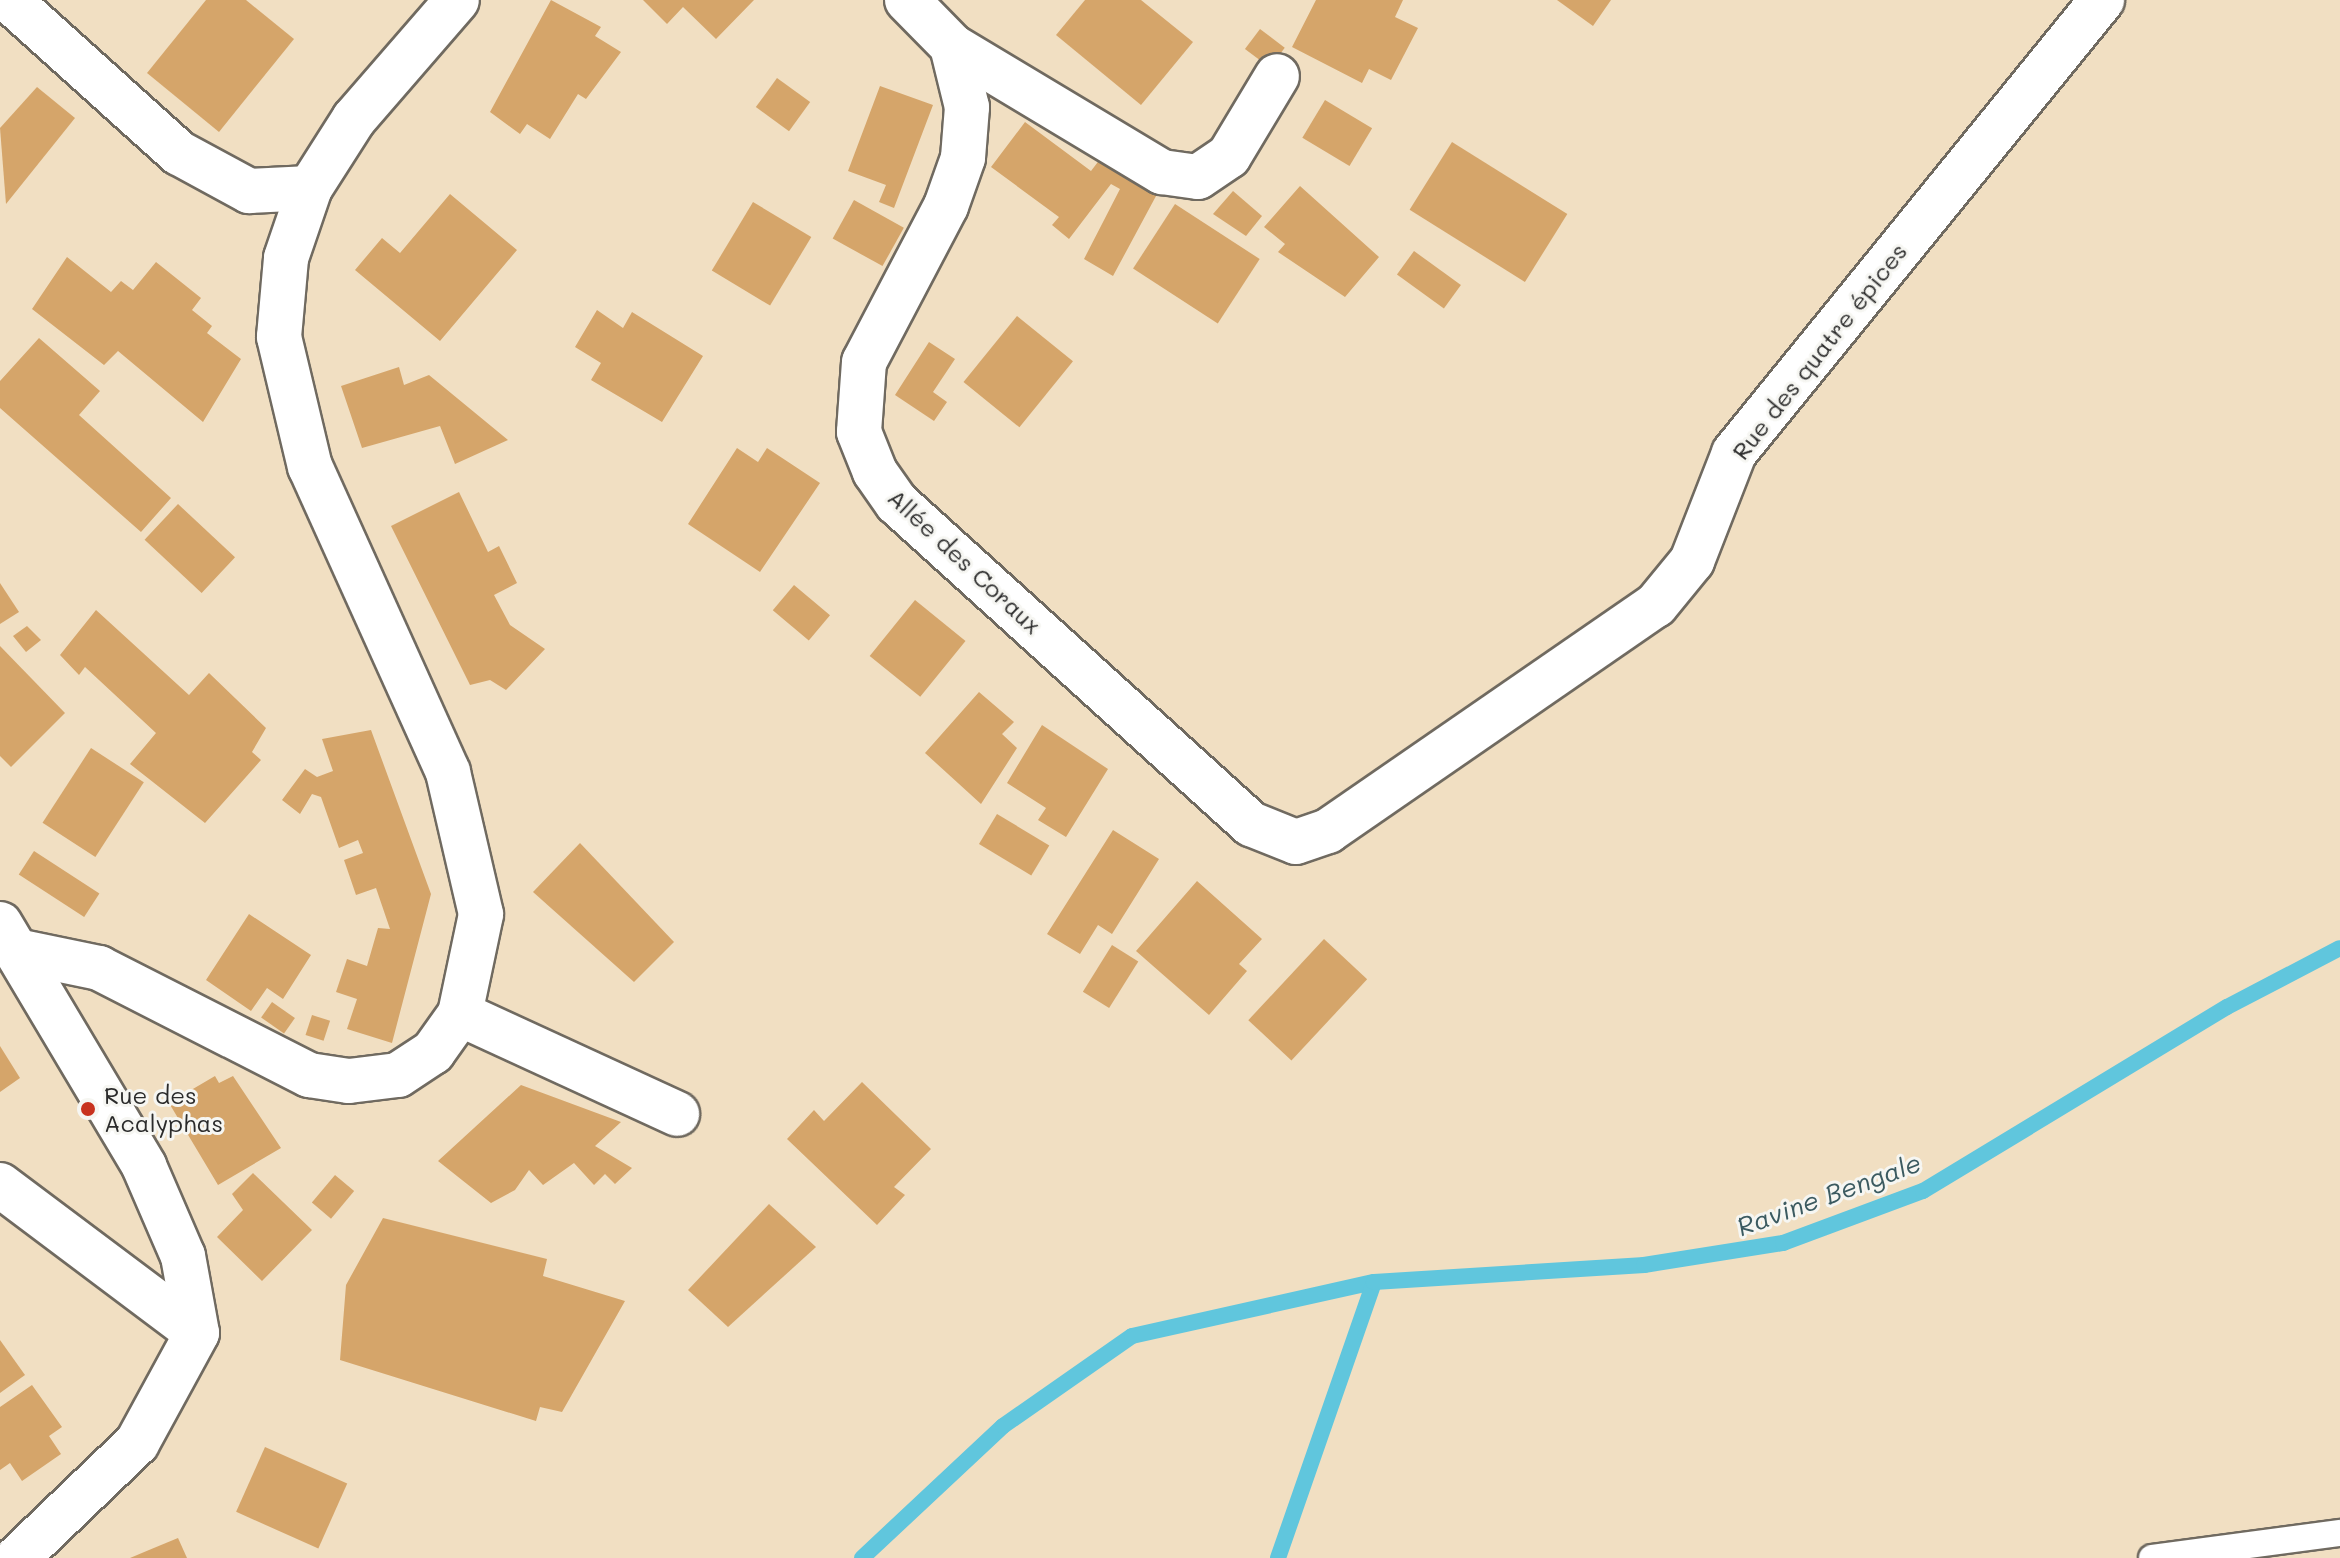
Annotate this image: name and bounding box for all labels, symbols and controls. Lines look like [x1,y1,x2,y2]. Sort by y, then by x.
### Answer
street label: Rue des quatre épices [1726,237,1912,465]
street label: Allée des Coraux [882,483,1048,639]
place label: Rue des Acalyphas [104,1081,223,1137]
marker: Rue des Acalyphas [79,1100,97,1118]
water label: Ravine Bengale [1733,1147,1925,1243]

